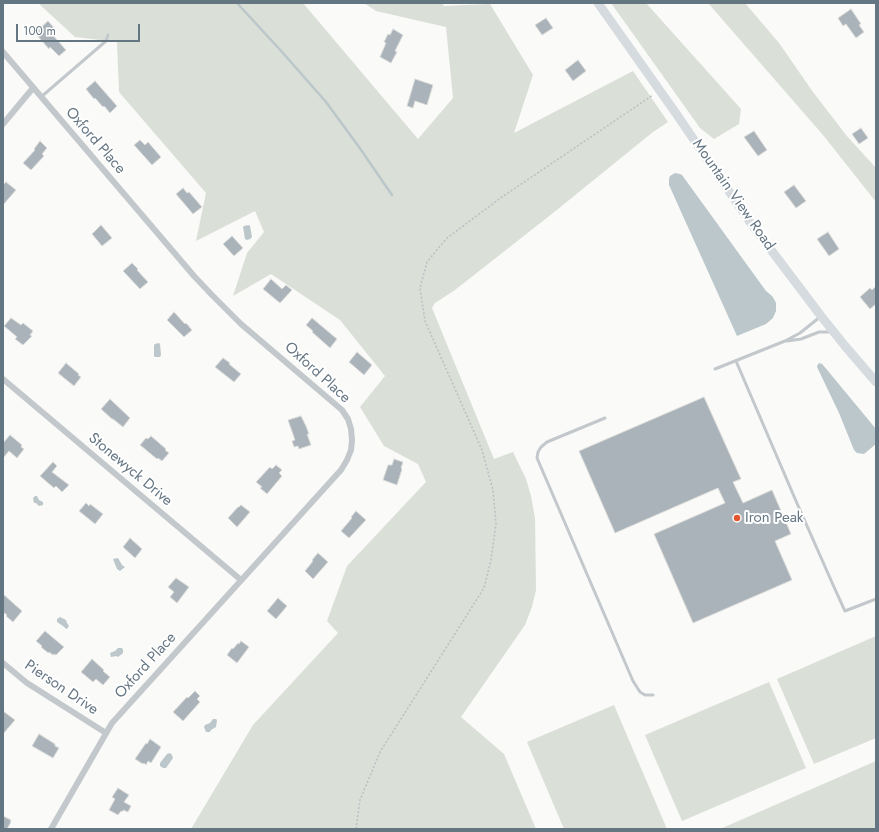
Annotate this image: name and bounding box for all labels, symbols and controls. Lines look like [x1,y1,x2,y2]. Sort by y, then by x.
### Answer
scale bar [18,16,142,42]
text: 100 m [23,22,56,40]
street label: Oxford Place [61,104,129,178]
street label: Mountain View Road [688,136,778,254]
street label: Oxford Place [280,339,354,407]
street label: Stonewyck Drive [84,430,176,510]
place label: Iron Peak [745,509,803,527]
marker: Iron Peak [732,513,742,523]
street label: Oxford Place [112,629,180,703]
street label: Pierson Drive [21,657,101,719]

